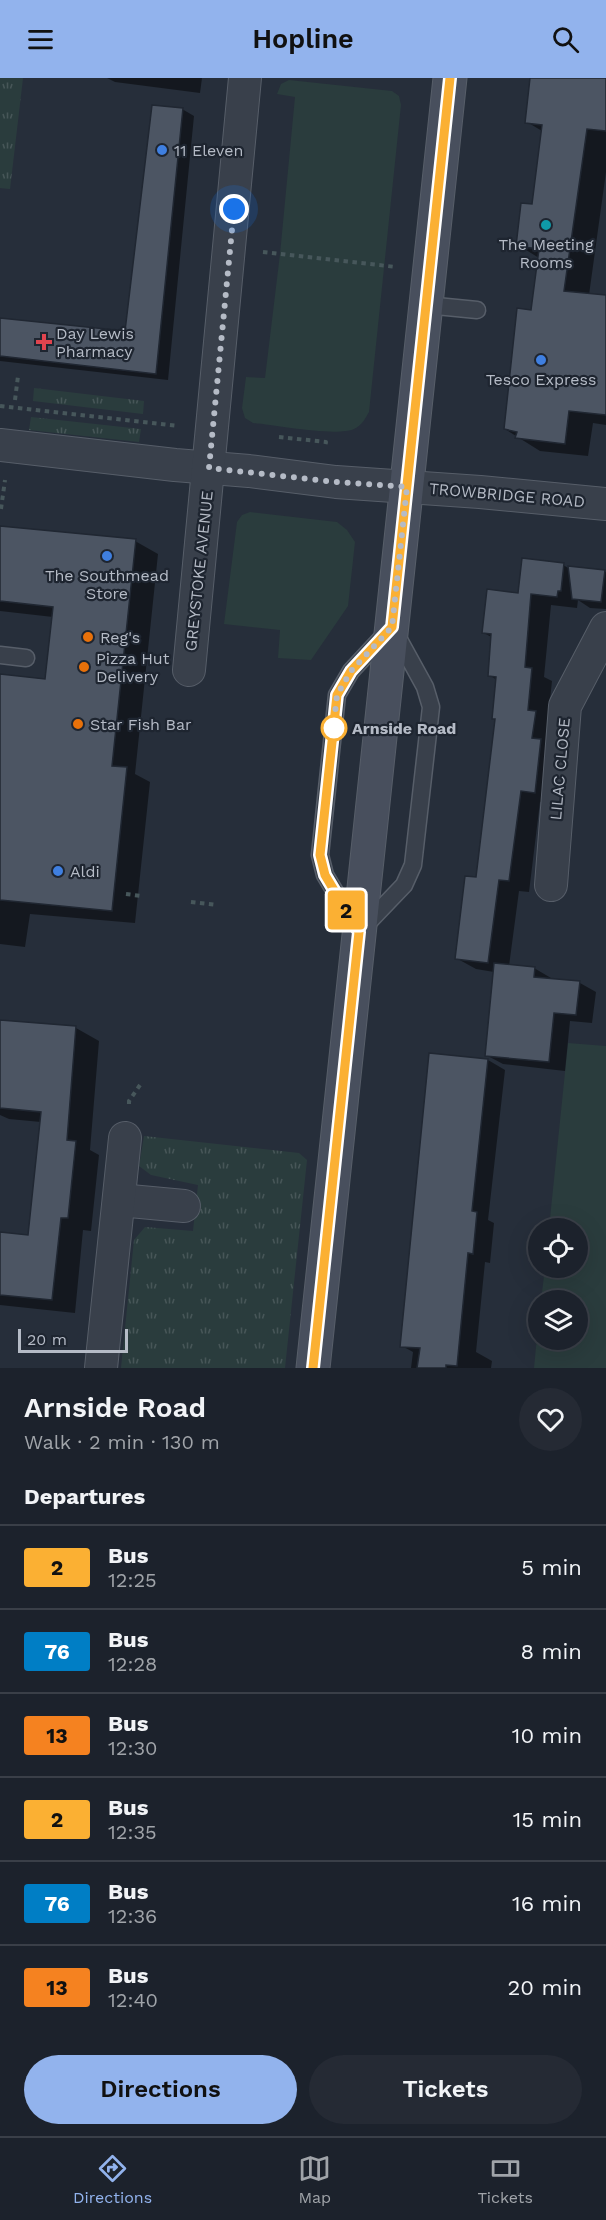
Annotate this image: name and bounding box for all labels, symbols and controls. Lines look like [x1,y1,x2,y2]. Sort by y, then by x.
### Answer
icon: menu [24,23,57,56]
text: Hopline [252,23,354,55]
icon: search [549,23,582,56]
place label: 11 Eleven [174,141,244,160]
marker: 11 Eleven [155,143,169,157]
your location [219,194,249,224]
marker: The Meeting Rooms [539,218,553,232]
place label: The Meeting Rooms [498,235,594,272]
place label: Day Lewis Pharmacy [56,324,134,361]
marker: Day Lewis Pharmacy [37,335,51,349]
marker: Tesco Express [534,353,548,367]
place label: Tesco Express [486,370,596,389]
street label: TROWBRIDGE ROAD [428,479,586,511]
street label: GREYSTOKE AVENUE [181,490,217,652]
marker: The Southmead Store [100,549,114,563]
place label: The Southmead Store [45,566,169,603]
place label: Reg's [100,628,140,647]
marker: Reg's [81,630,95,644]
place label: Pizza Hut Delivery [96,649,170,686]
marker: Pizza Hut Delivery [77,660,91,674]
place label: Star Fish Bar [90,715,192,734]
marker: Arnside Road [321,715,347,741]
marker: Star Fish Bar [71,717,85,731]
street label: LILAC CLOSE [546,717,574,821]
place label: Arnside Road [352,719,456,738]
place label: Aldi [70,862,100,881]
marker: Aldi [51,864,65,878]
line badge: 2 [326,890,366,930]
text: 2 [340,898,352,923]
map controls [528,1218,588,1350]
button: locate [528,1218,588,1278]
button: layers [528,1290,588,1350]
scale bar [18,1326,128,1354]
text: 20 m [27,1330,67,1349]
button: heart [519,1388,582,1451]
text: Arnside Road [24,1391,206,1424]
text: Walk · 2 min · 130 m [24,1430,220,1454]
text: Departures [24,1484,145,1509]
text: Bus [108,1543,148,1568]
text: 2 [51,1555,63,1580]
text: 5 min [521,1555,582,1580]
text: 12:25 [108,1568,157,1592]
text: Bus [108,1627,148,1652]
text: 76 [44,1639,70,1664]
text: 8 min [521,1639,582,1664]
text: 12:28 [108,1652,157,1676]
text: Bus [108,1711,148,1736]
text: 13 [46,1723,68,1748]
text: 10 min [512,1723,582,1748]
text: 12:30 [108,1736,157,1760]
text: Bus [108,1795,148,1820]
text: 2 [51,1807,63,1832]
text: 15 min [513,1807,582,1832]
text: 12:35 [108,1820,157,1844]
text: Bus [108,1879,148,1904]
text: 76 [44,1891,70,1916]
text: 16 min [512,1891,582,1916]
text: 12:36 [108,1904,157,1928]
text: Bus [108,1963,148,1988]
text: 13 [46,1975,68,2000]
text: 20 min [508,1975,582,2000]
text: 12:40 [108,1988,158,2012]
button: Directions [24,2055,297,2124]
button: Tickets [309,2055,582,2124]
tab: Directions [73,2152,152,2207]
tab: Map [298,2152,331,2207]
tab: Tickets [477,2152,533,2207]

